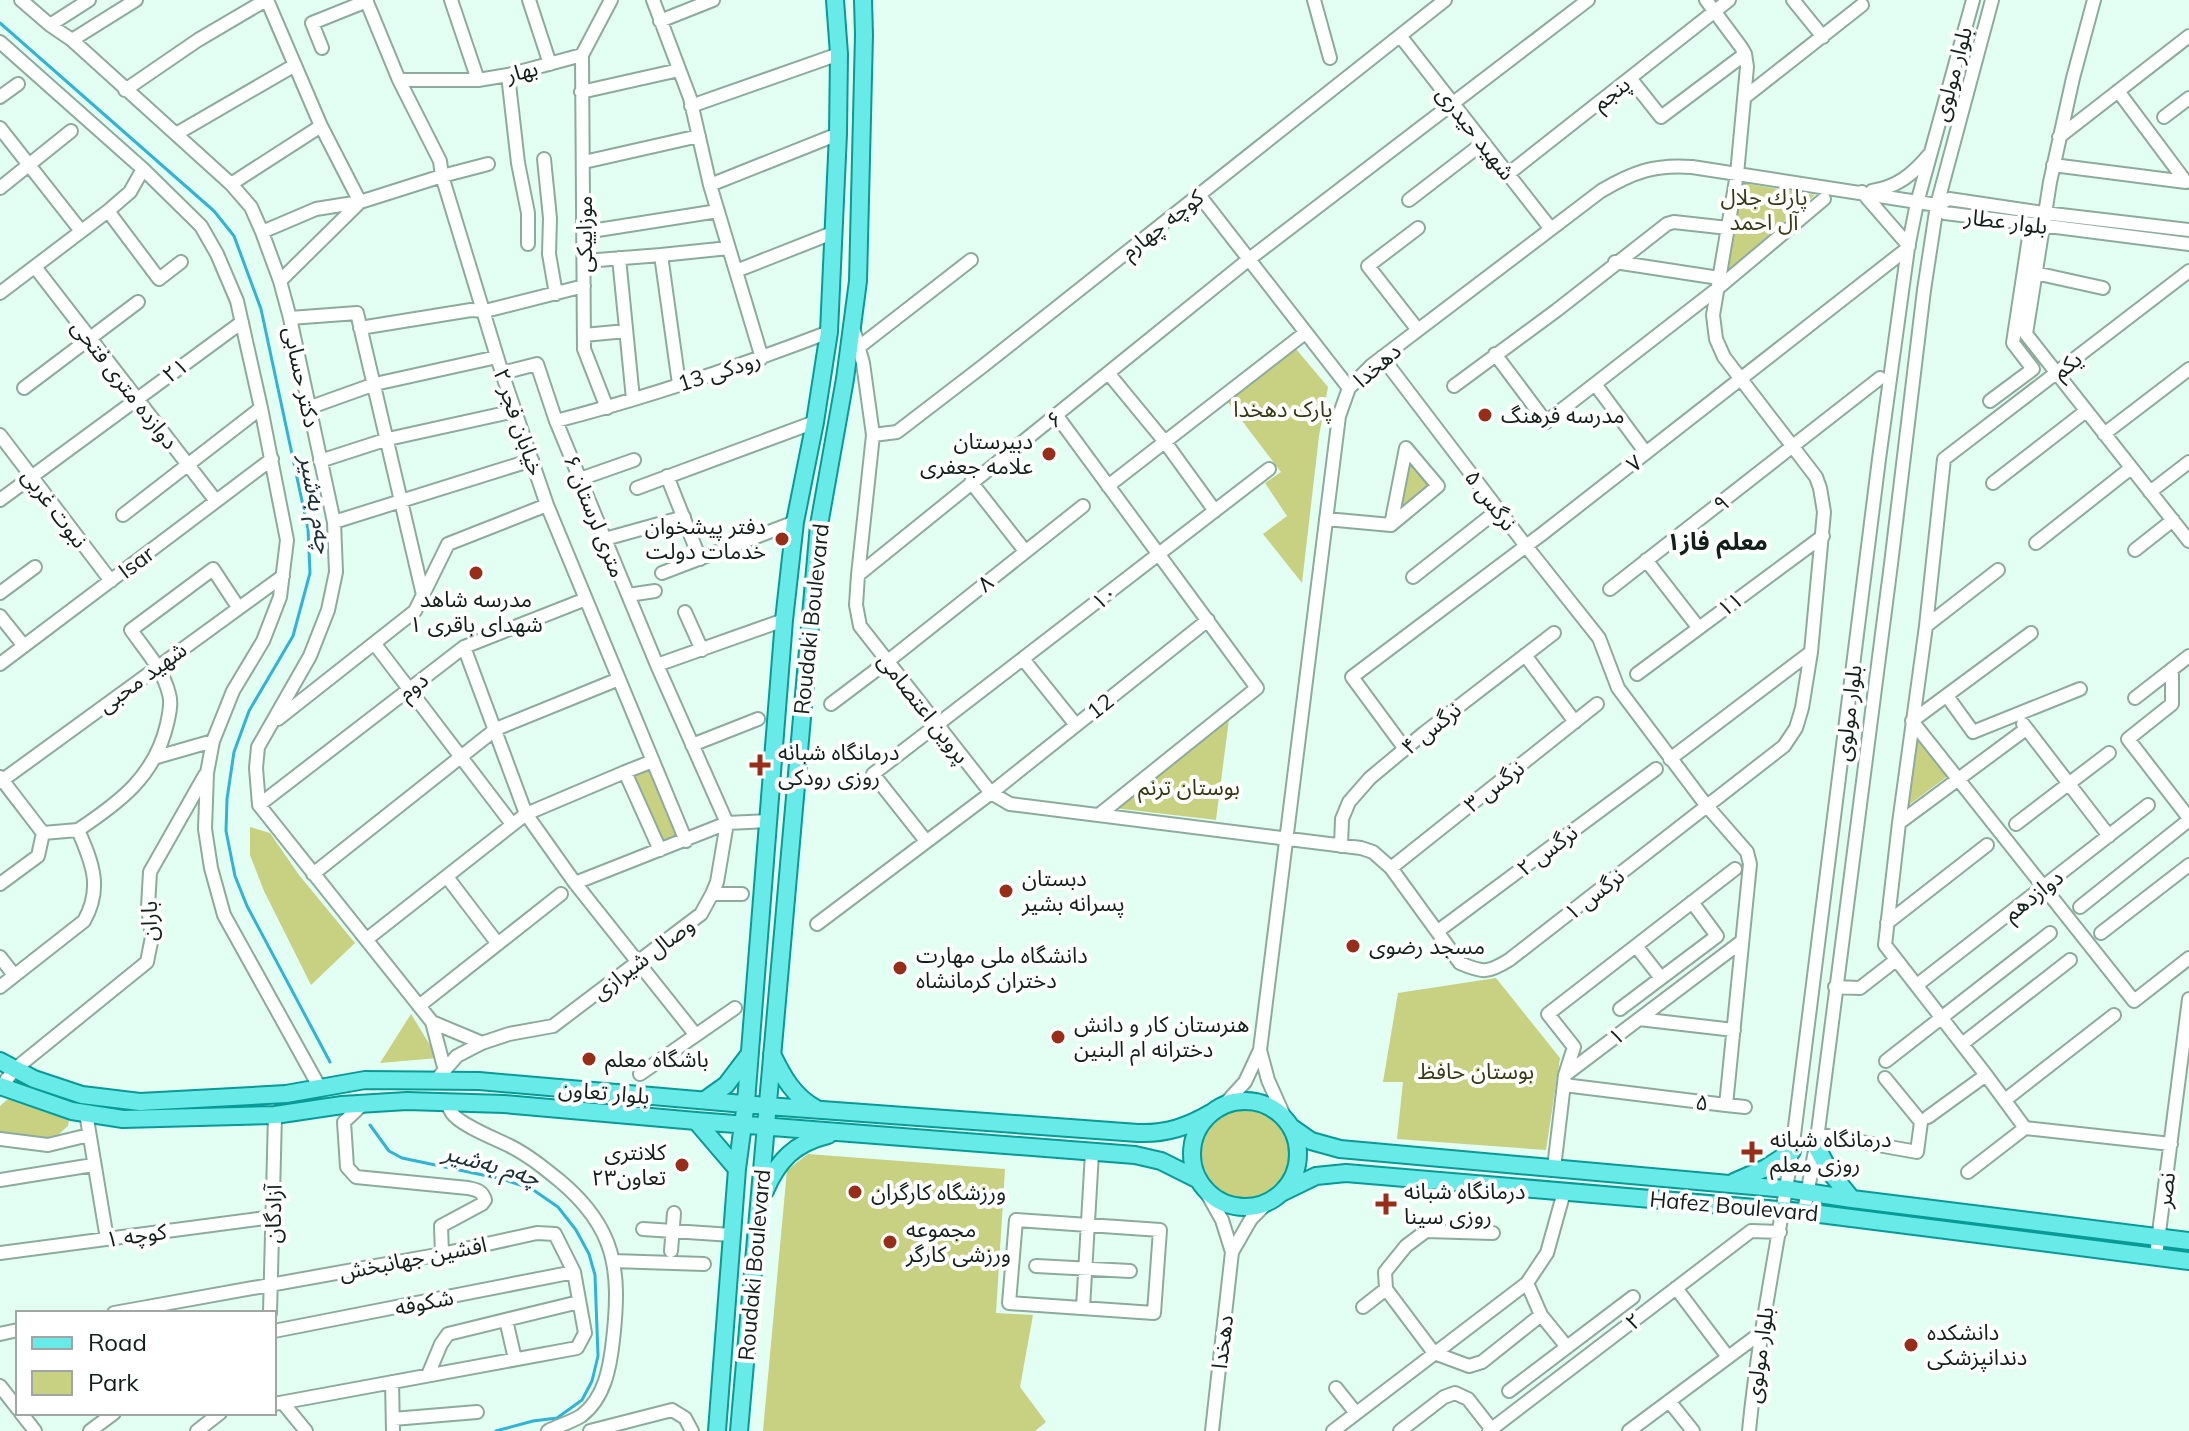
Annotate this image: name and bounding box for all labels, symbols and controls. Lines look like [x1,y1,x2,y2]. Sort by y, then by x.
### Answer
street label: بلوار مولوی [1926,24,1978,124]
street label: بهار [502,54,541,89]
street label: پنجم [1586,69,1637,119]
street label: شهید حیدری [1431,80,1521,186]
street label: کوچه چهارم [1115,182,1211,267]
park label: پارك جلال آل احمد [1720,183,1808,236]
street label: موزاییکی [570,196,598,272]
street label: بلوار عطار [1962,202,2049,240]
street label: دوازده متری فتحی [66,313,184,455]
street label: دکتر حسابی [278,324,326,430]
street label: دهخدا [1347,337,1407,393]
street label: رودکی 13 [674,344,764,398]
street label: یکم [2047,345,2089,388]
street label: ۲۱ [157,351,193,389]
street label: خیابان فجر ۲ [488,365,550,479]
park label: پارک دهخدا [1233,395,1333,424]
place label: مدرسه فرهنگ [1501,401,1625,429]
street label: ۶ [1040,404,1068,434]
marker: مدرسه فرهنگ [1476,406,1494,424]
place label: دبیرستان علامه جعفری [920,427,1033,480]
marker: دبیرستان علامه جعفری [1040,445,1058,463]
street label: ۷ [1620,448,1648,478]
water label: چەم بەشیر [289,451,341,557]
street label: ۶ متری لرستان [558,451,632,581]
street label: نبوت غربی [16,463,94,553]
street label: نرگس ۵ [1459,464,1523,536]
street label: ۹ [1708,488,1734,518]
place label: دفتر پیشخوان خدمات دولت [645,512,766,565]
street label: Roudaki Boulevard [787,522,835,716]
district label: معلم فاز۱ [1666,526,1768,559]
marker: دفتر پیشخوان خدمات دولت [773,530,791,548]
street label: Isar [112,539,160,585]
marker: مدرسه شاهد شهدای باقری ۱ [467,564,485,582]
street label: ۸ [971,568,999,598]
street label: ۱۰ [1085,578,1123,616]
place label: مدرسه شاهد شهدای باقری ۱ [409,585,543,638]
street label: ۱۱ [1712,585,1748,623]
street label: شهید محبی [92,635,192,719]
street label: پروین اعتصامی [871,647,976,770]
street label: بلوار مولوی [1828,663,1868,763]
street label: دوم [392,665,436,709]
street label: 12 [1081,687,1119,725]
street label: نرگس ۴ [1395,695,1467,761]
place label: درمانگاه شبانه روزی رودکی [778,738,900,791]
marker: درمانگاه شبانه روزی رودکی [749,754,771,776]
street label: نرگس ۳ [1458,754,1530,818]
park label: بوستان ترنم [1138,773,1240,804]
street label: نرگس ۲ [1511,818,1583,882]
street label: نرگس ۱ [1558,862,1630,926]
street label: دوازدهم [1997,863,2070,929]
place label: دبستان پسرانه بشير [1021,864,1125,918]
marker: دبستان پسرانه بشير [997,882,1015,900]
street label: باران [135,901,163,941]
street label: وصال شیرازی [586,910,700,1006]
place label: مسجد رضوی [1369,932,1485,960]
marker: مسجد رضوی [1344,937,1362,955]
place label: دانشگاه ملی مهارت دختران کرمانشاه [916,941,1088,994]
marker: دانشگاه ملی مهارت دختران کرمانشاه [891,959,909,977]
place label: هنرستان کار و دانش دخترانه ام البنین [1074,1010,1249,1066]
street label: ۱ [1603,1021,1629,1051]
marker: هنرستان کار و دانش دخترانه ام البنین [1049,1028,1067,1046]
place label: باشگاه معلم [605,1045,709,1076]
marker: باشگاه معلم [580,1050,598,1068]
park label: بوستان حافظ [1418,1057,1534,1085]
street label: بلوار تعاون [557,1074,651,1110]
street label: ۵ [1694,1087,1710,1117]
place label: درمانگاه شبانه روزی معلم [1770,1125,1892,1181]
water label: چەم بەشیر [437,1135,545,1196]
place label: کلانتری ۲۳تعاون [591,1138,667,1191]
marker: درمانگاه شبانه روزی معلم [1741,1141,1763,1163]
marker: کلانتری ۲۳تعاون [673,1156,691,1174]
street label: Roudaki Boulevard [732,1168,776,1362]
street label: نصر [2149,1171,2181,1210]
place label: درمانگاه شبانه روزی سینا [1404,1177,1526,1230]
place label: ورزشگاه کارگران [871,1178,1006,1206]
street label: آزادگان [258,1183,288,1244]
marker: ورزشگاه کارگران [846,1183,864,1201]
street label: Hafez Boulevard [1648,1185,1820,1227]
marker: درمانگاه شبانه روزی سینا [1375,1193,1397,1215]
place label: مجموعه ورزشی کارگر [905,1215,1011,1268]
street label: کوچه ۱ [104,1217,169,1254]
street label: افشین جهانبخش [337,1230,489,1286]
marker: مجموعه ورزشی کارگر [881,1233,899,1251]
street label: شکوفه [392,1283,456,1321]
street label: بلوار مولوی [1738,1305,1780,1405]
street label: ۲ [1619,1306,1647,1336]
legend [16,1311,276,1415]
street label: دهخدا [1205,1313,1239,1371]
place label: دانشکده دندانپزشکی [1927,1318,2027,1372]
text: Road [88,1327,147,1357]
marker: دانشکده دندانپزشکی [1902,1336,1920,1354]
text: Park [88,1367,139,1397]

